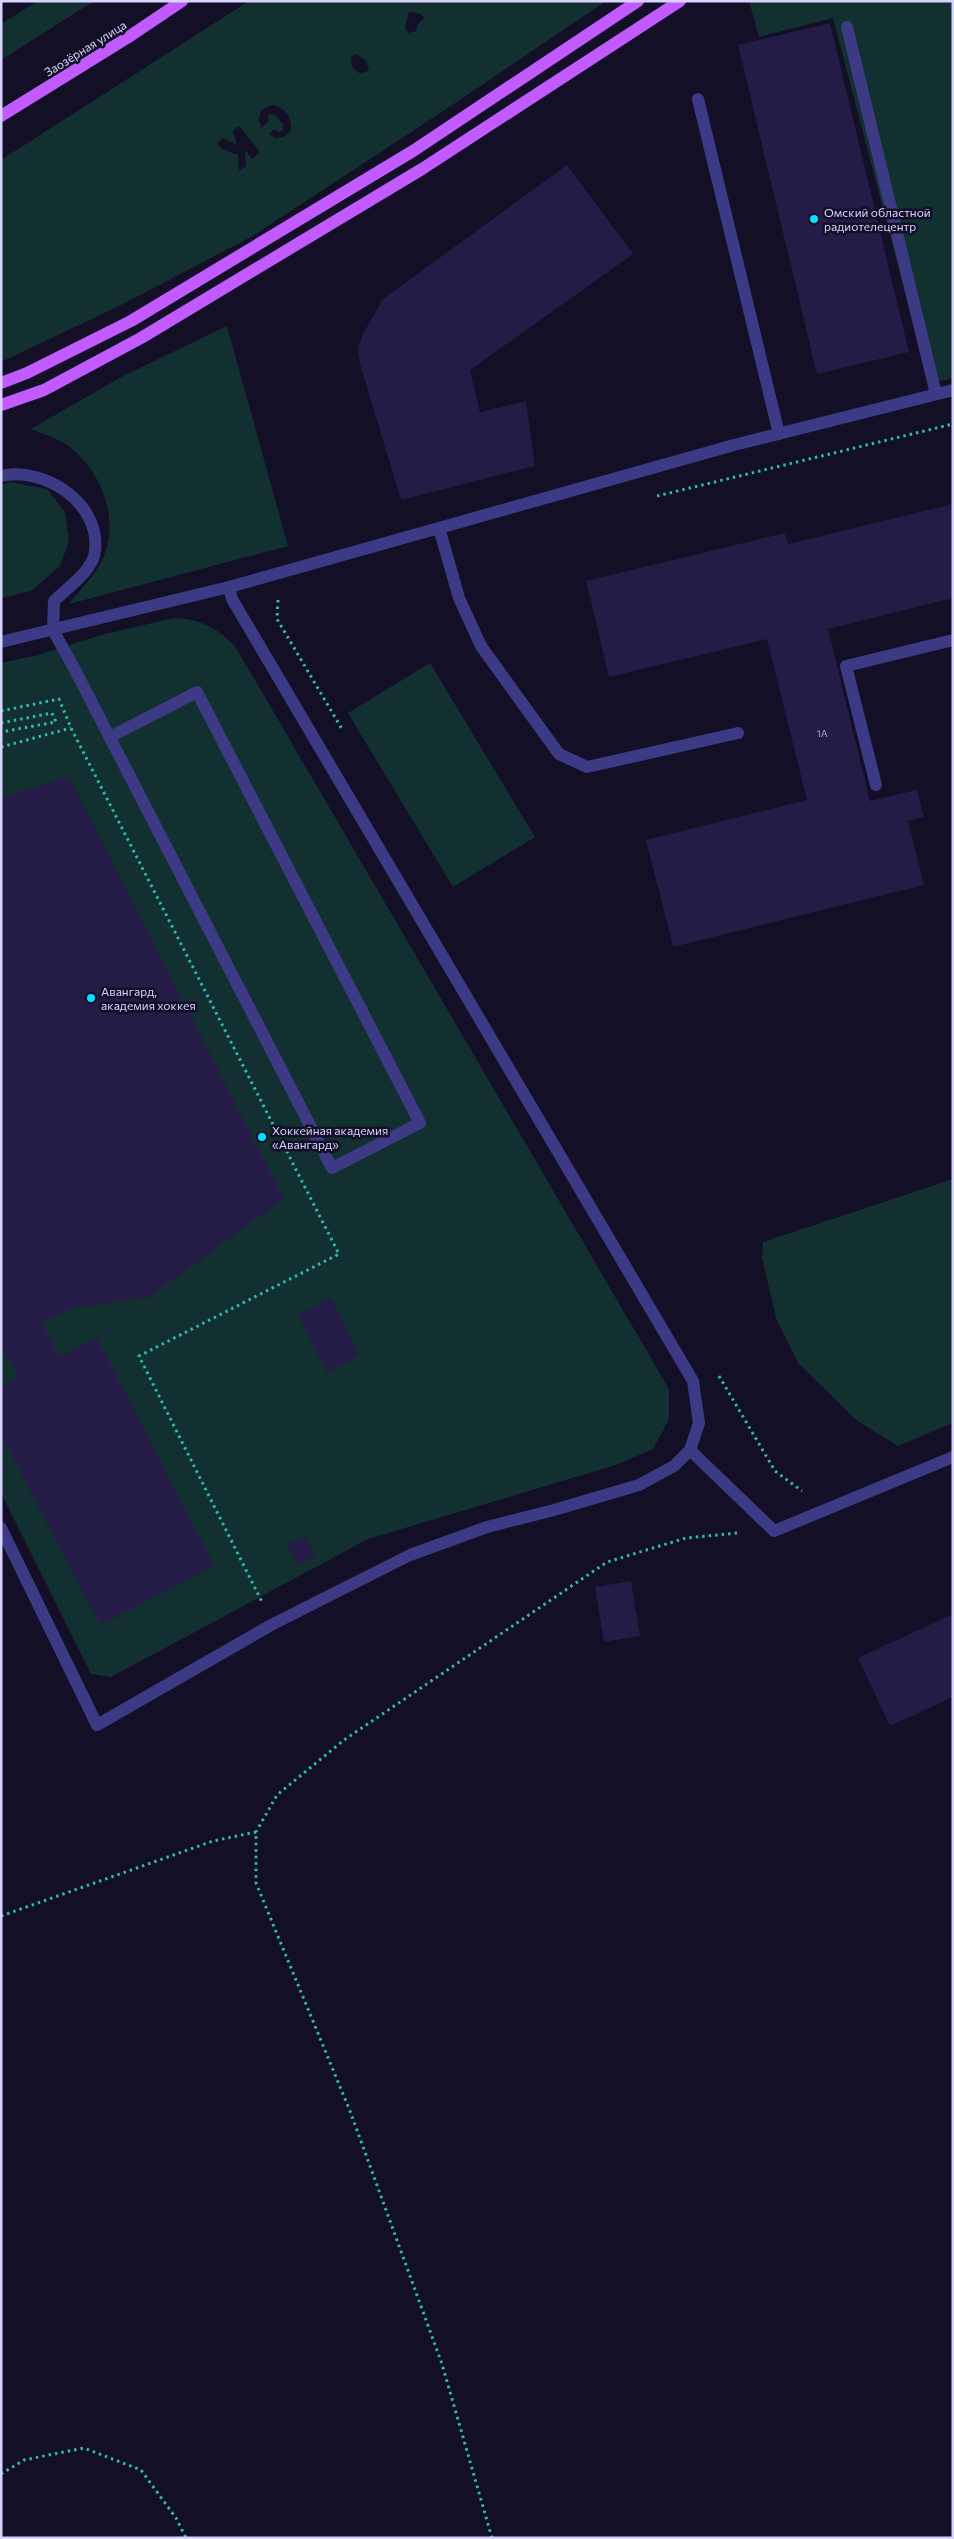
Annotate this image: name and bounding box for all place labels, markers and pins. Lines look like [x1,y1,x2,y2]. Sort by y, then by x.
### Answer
place label: Омский областной радиотелецентр [824,205,931,233]
marker: Омский областной радиотелецентр [808,213,820,225]
place label: Авангард, академия хоккея [101,984,196,1012]
marker: Авангард, академия хоккея [85,992,97,1004]
place label: Хоккейная академия «Авангард» [272,1123,388,1151]
marker: Хоккейная академия «Авангард» [256,1131,268,1143]

